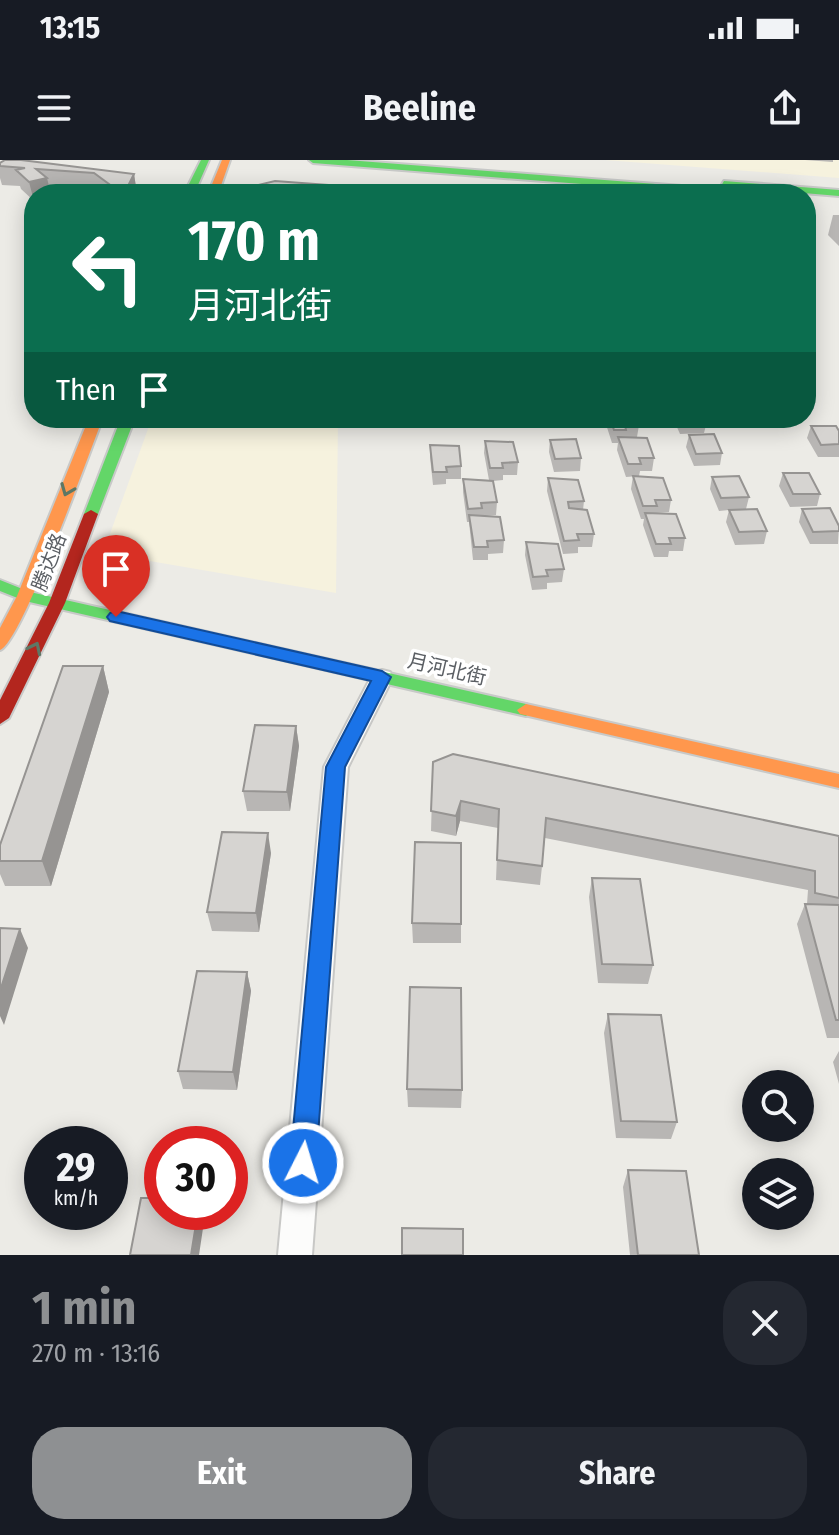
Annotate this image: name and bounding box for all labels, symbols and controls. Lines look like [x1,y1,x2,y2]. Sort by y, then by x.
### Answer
text: 13:15 [40,10,100,46]
icon: menu [32,86,76,130]
text: Beeline [363,86,476,130]
icon: share [763,86,807,130]
text: 170 m [188,208,320,275]
icon: left [56,216,160,320]
text: 月河北街 [188,284,332,328]
icon: arrive [132,368,176,412]
text: Then [56,372,116,408]
one-way arrow [61,482,77,496]
street label: 腾达路 [27,530,71,594]
pin [82,535,150,617]
icon: arrive [94,547,138,591]
one-way arrow [25,641,40,656]
street label: 月河北街 [405,648,489,690]
map controls [742,1070,814,1230]
button: search [742,1070,814,1142]
position arrow [261,1121,345,1205]
speed limit sign: 30 [144,1126,248,1230]
text: 29 [56,1144,95,1192]
button: layers [742,1158,814,1230]
text: km/h [54,1186,98,1210]
text: 1 min [32,1279,137,1337]
button: close [723,1281,807,1365]
text: 270 m · 13:16 [32,1338,160,1369]
button: Exit [32,1427,412,1519]
button: Share [428,1427,807,1519]

